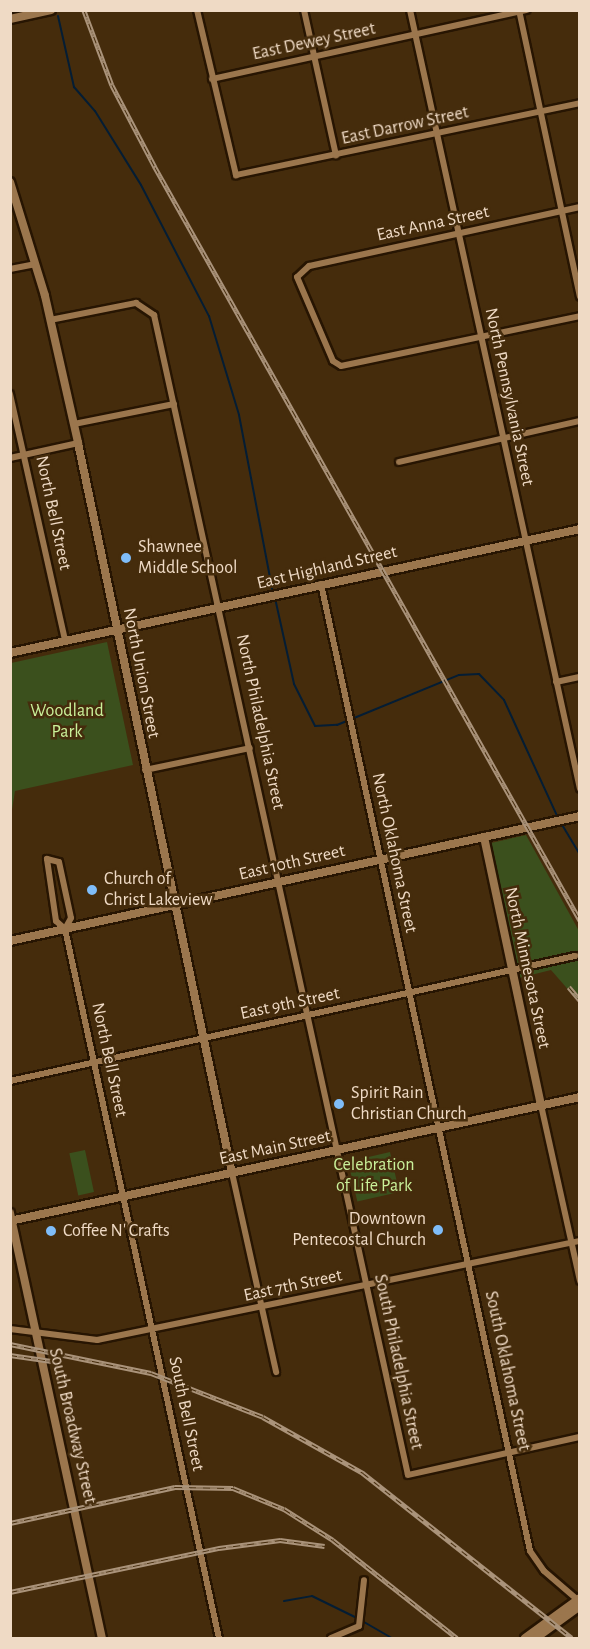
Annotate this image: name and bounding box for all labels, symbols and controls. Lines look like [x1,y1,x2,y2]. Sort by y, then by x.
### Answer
street label: East Dewey Street [251,18,377,66]
street label: East Darrow Street [339,102,471,150]
street label: East Anna Street [375,202,491,246]
street label: North Pennsylvania Street [480,306,538,488]
street label: North Bell Street [30,454,76,572]
place label: Shawnee Middle School [138,537,237,580]
street label: East Highland Street [255,541,399,595]
marker: Shawnee Middle School [119,551,133,565]
street label: North Union Street [118,606,164,740]
street label: North Philadelphia Street [231,632,289,812]
park label: Woodland Park [30,701,104,744]
street label: North Oklahoma Street [366,771,422,935]
street label: East 10th Street [237,840,347,886]
place label: Church of Christ Lakeview [104,869,213,912]
marker: Church of Christ Lakeview [85,883,99,897]
street label: North Minnesota Street [499,885,555,1051]
street label: East 9th Street [238,983,342,1025]
street label: North Bell Street [86,1001,132,1119]
place label: Spirit Rain Christian Church [351,1083,467,1126]
marker: Spirit Rain Christian Church [332,1097,346,1111]
street label: East Main Street [217,1126,333,1170]
park label: Celebration of Life Park [333,1155,415,1198]
place label: Downtown Pentecostal Church [292,1209,426,1252]
place label: Coffee N' Crafts [63,1220,170,1242]
marker: Downtown Pentecostal Church [431,1223,445,1237]
marker: Coffee N' Crafts [44,1224,58,1238]
street label: East 7th Street [242,1265,344,1307]
street label: South Philadelphia Street [369,1272,427,1452]
street label: South Oklahoma Street [480,1289,534,1453]
street label: South Broadway Street [44,1346,100,1506]
street label: South Bell Street [163,1355,209,1473]

